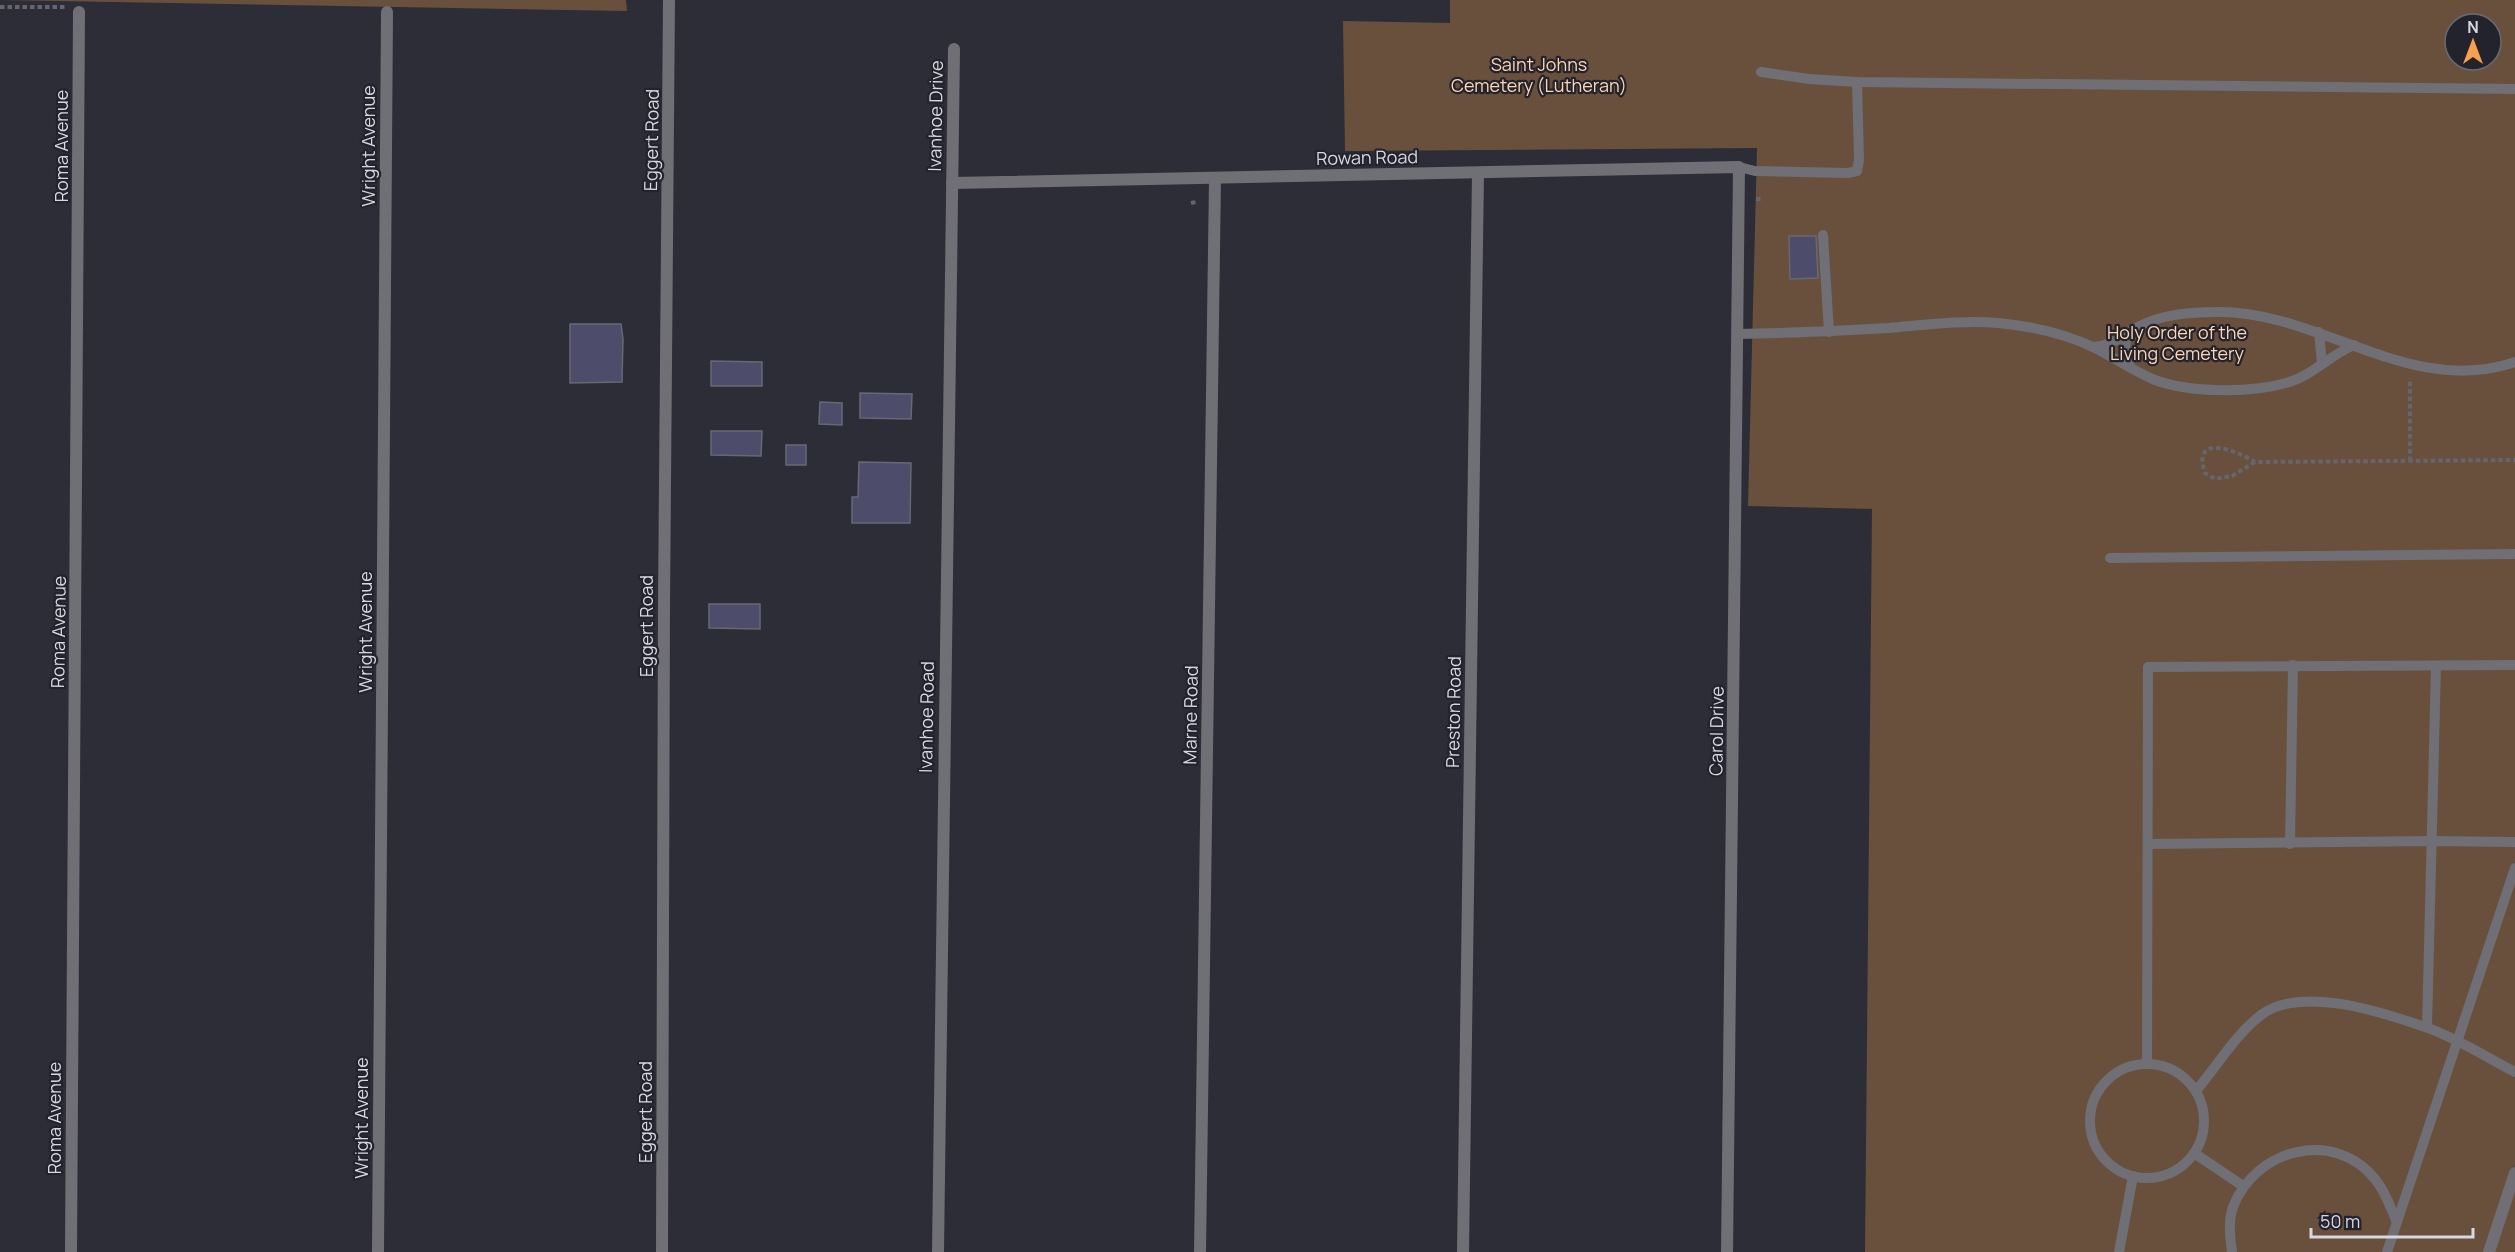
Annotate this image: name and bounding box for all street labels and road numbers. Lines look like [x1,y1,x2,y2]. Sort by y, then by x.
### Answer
street label: Ivanhoe Drive [922,60,948,172]
street label: Wright Avenue [356,85,380,207]
street label: Eggert Road [638,89,664,191]
street label: Roma Avenue [49,90,73,202]
street label: Rowan Road [1316,144,1418,170]
street label: Wright Avenue [353,571,377,693]
street label: Eggert Road [634,575,658,677]
street label: Roma Avenue [45,576,71,688]
street label: Preston Road [1440,656,1466,768]
street label: Ivanhoe Road [913,661,939,773]
street label: Marne Road [1177,665,1203,765]
street label: Carol Drive [1703,686,1729,776]
street label: Wright Avenue [349,1057,373,1179]
street label: Eggert Road [633,1061,657,1163]
street label: Roma Avenue [42,1062,66,1174]

